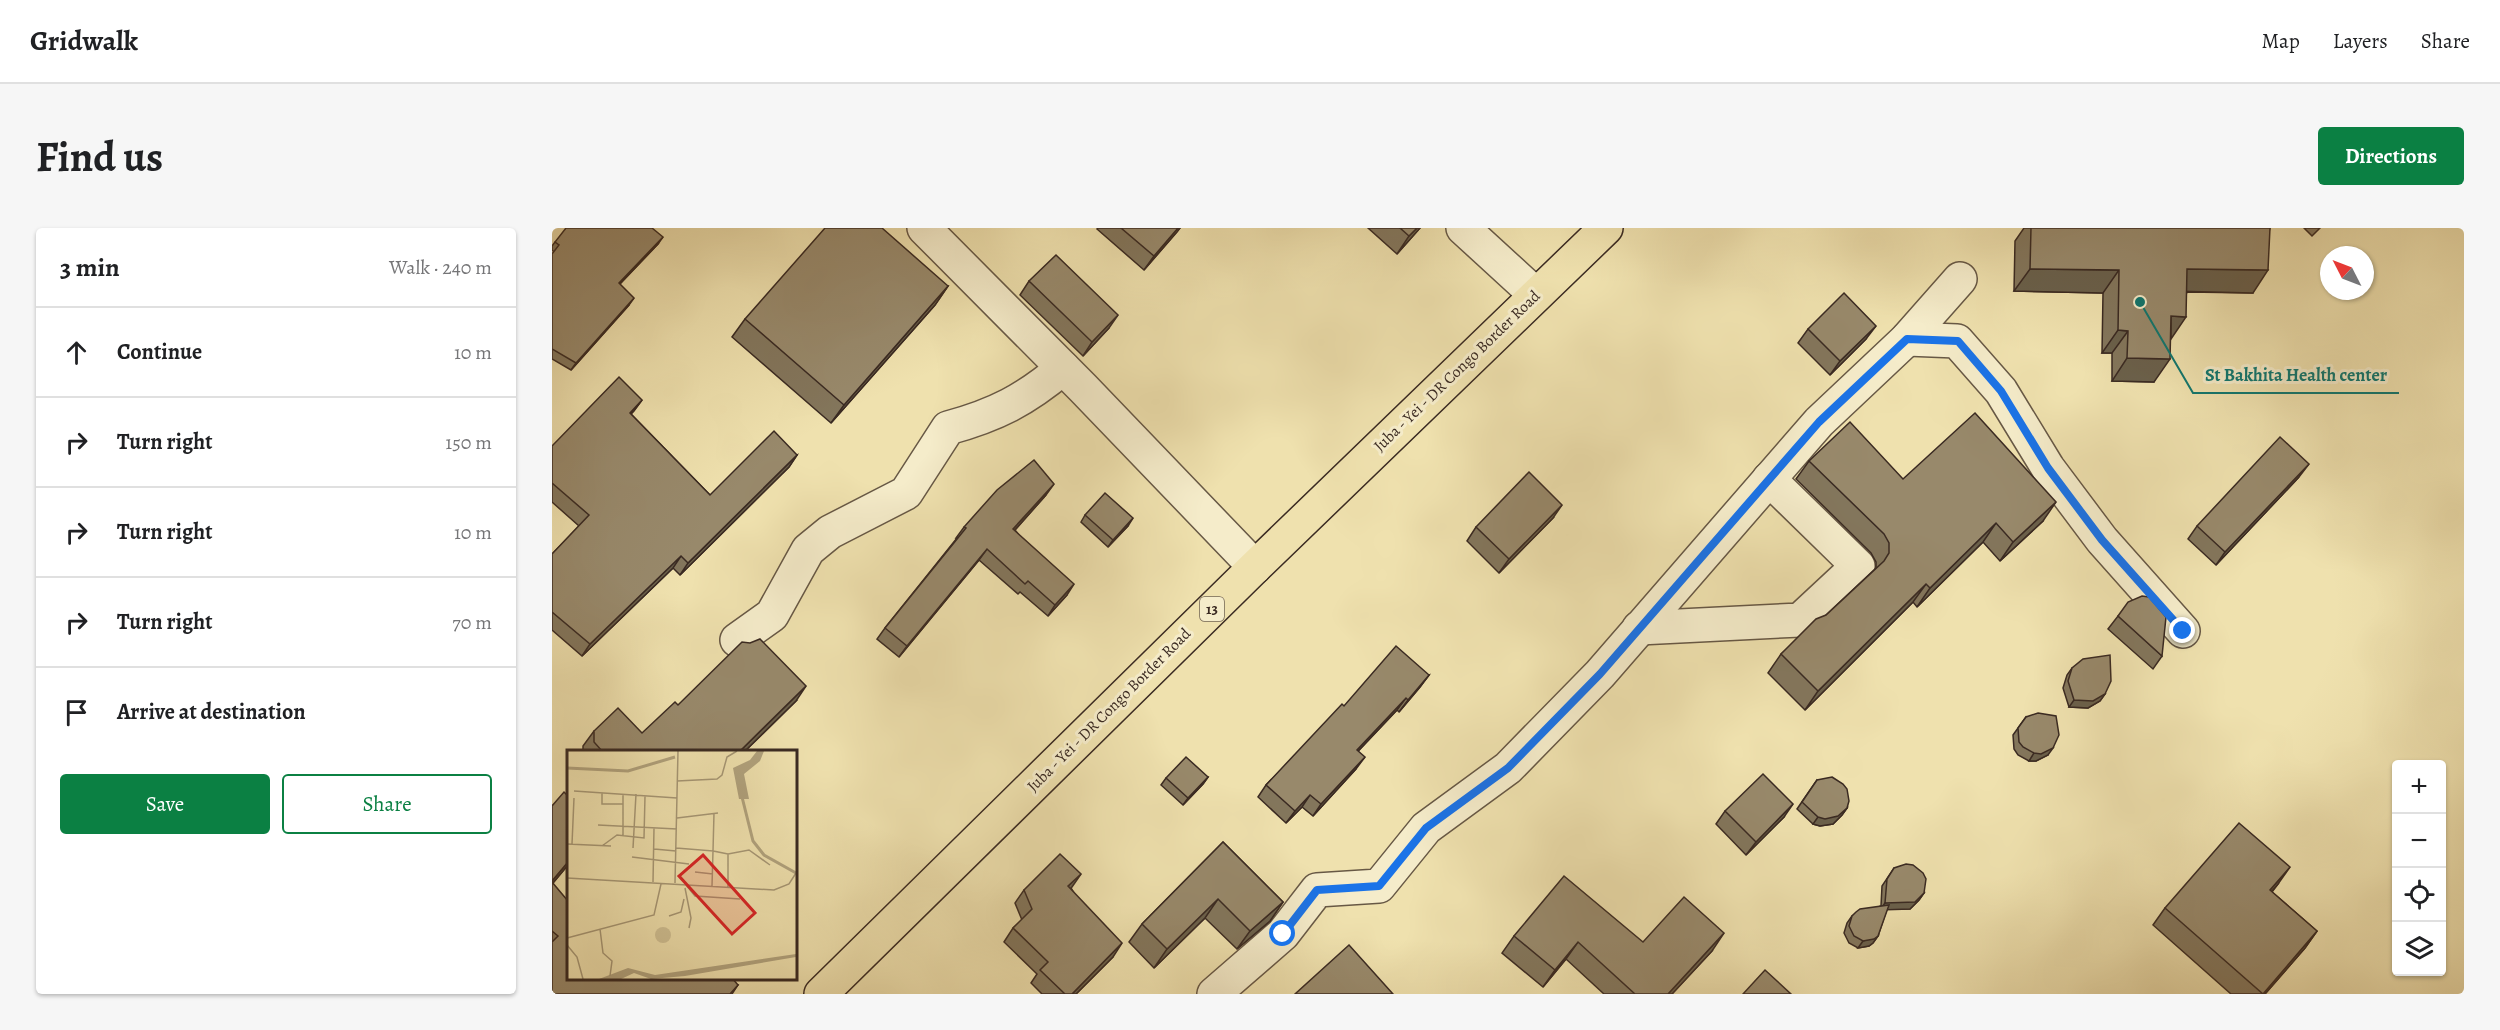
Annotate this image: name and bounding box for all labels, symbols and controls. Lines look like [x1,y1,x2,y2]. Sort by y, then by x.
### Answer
text: Gridwalk [30,22,138,60]
text: Map [2261,27,2300,55]
text: Layers [2333,27,2388,55]
text: Share [2421,27,2470,55]
button: Directions [2318,127,2464,185]
text: Find us [36,128,163,185]
north arrow [2320,246,2374,300]
text: 3 min [60,250,120,285]
text: Walk · 240 m [389,254,492,281]
street label: Juba - Yei - DR Congo Border Road [1369,285,1545,457]
icon: ahead [60,336,93,369]
text: Continue [117,337,202,367]
text: 10 m [454,339,492,366]
callout: St Bakhita Health center [2193,357,2399,393]
text: St Bakhita Health center [2205,363,2388,387]
icon: right [60,426,93,459]
text: Turn right [117,427,213,457]
text: 150 m [445,429,492,456]
icon: right [60,516,93,549]
text: Turn right [117,517,213,547]
text: 10 m [454,519,492,546]
road number: 13 [1200,597,1224,621]
icon: right [60,606,93,639]
text: Turn right [117,607,213,637]
text: 70 m [452,609,492,636]
route end [2169,617,2195,643]
street label: Juba - Yei - DR Congo Border Road [1022,623,1196,797]
icon: arrive [60,696,93,729]
text: Arrive at destination [117,697,306,727]
inset map [567,750,796,979]
map controls [2392,760,2446,976]
button: + [2392,760,2446,814]
button: Save [60,774,270,834]
button: Share [282,774,492,834]
button: − [2392,814,2446,868]
button: locate [2392,868,2446,922]
route start [1269,920,1295,946]
button: layers [2392,922,2446,976]

